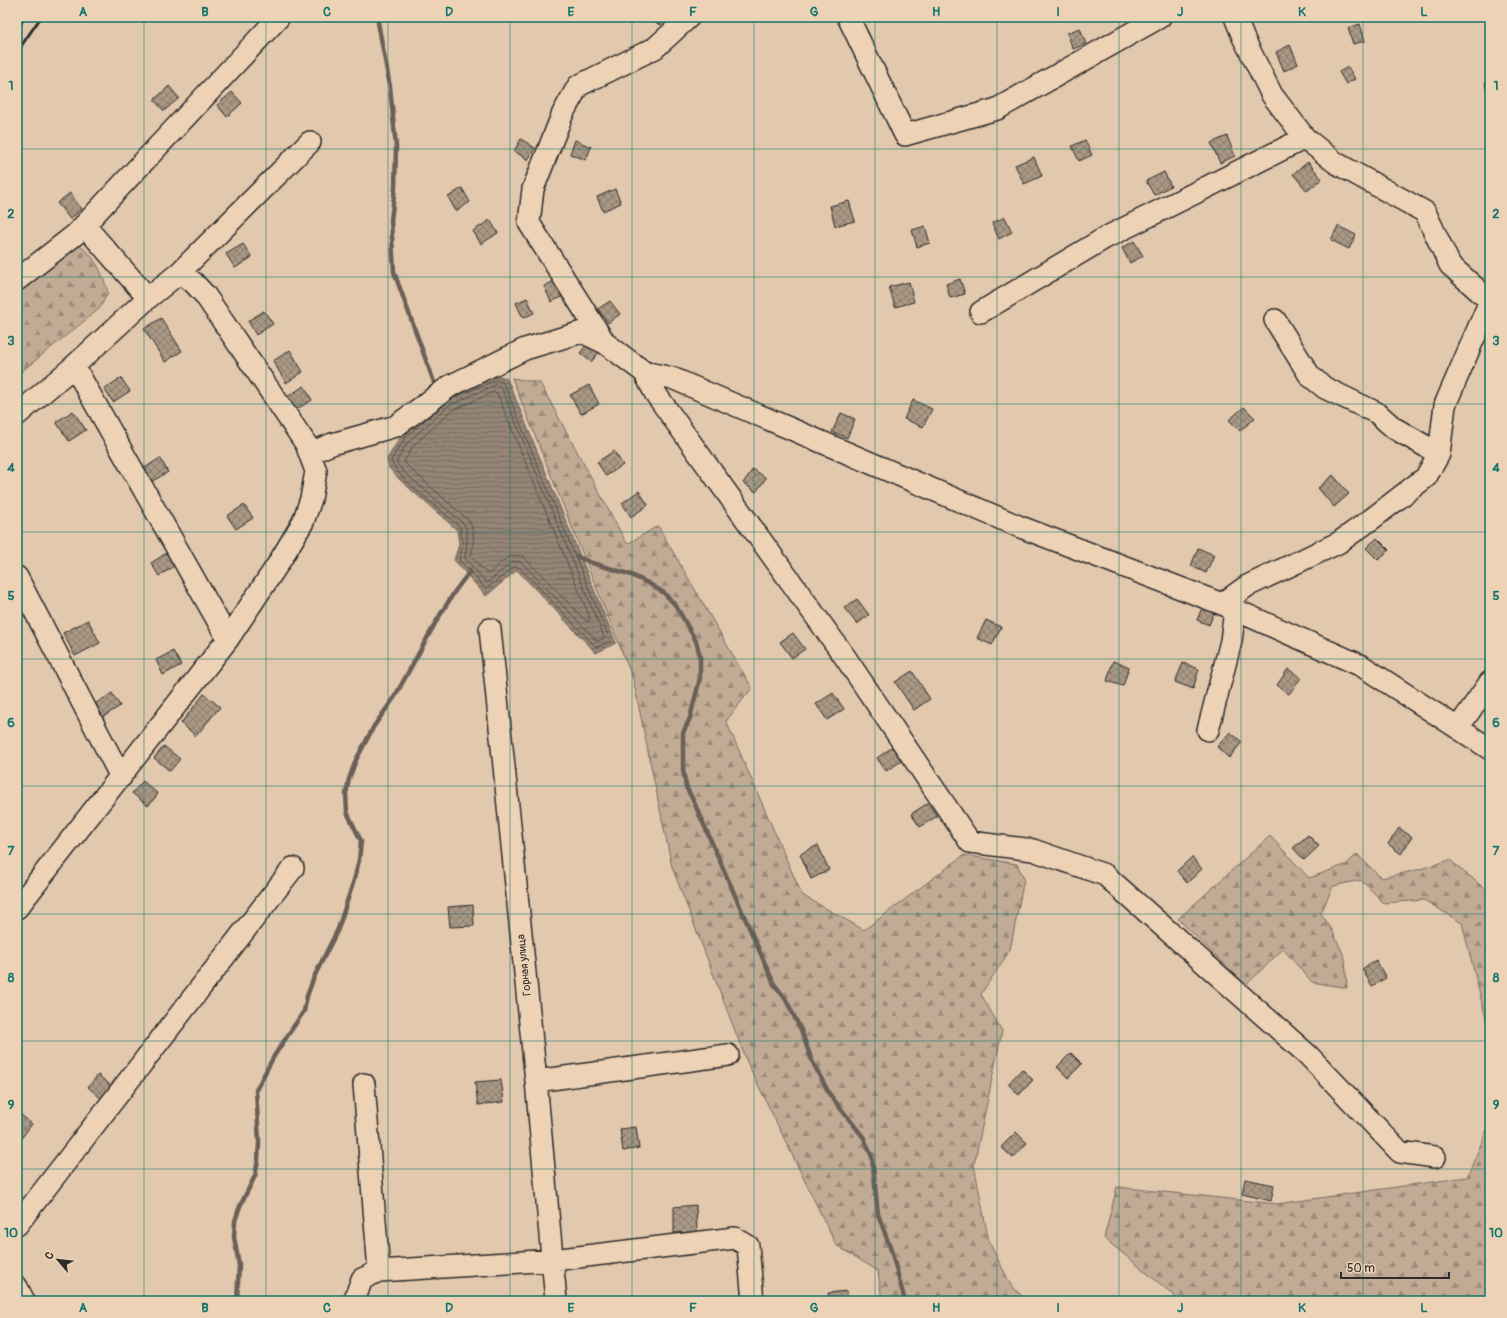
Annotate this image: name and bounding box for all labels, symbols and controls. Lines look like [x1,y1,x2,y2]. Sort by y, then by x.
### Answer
text: A [79,4,88,20]
text: B [201,4,209,20]
text: C [323,4,331,20]
text: D [445,4,453,20]
text: E [568,4,575,20]
text: F [689,4,697,20]
text: G [810,4,819,20]
text: H [932,4,940,20]
text: I [1056,4,1060,20]
text: J [1177,4,1183,20]
text: K [1298,4,1306,20]
text: L [1420,4,1428,20]
text: 1 [8,78,14,94]
text: 1 [1493,78,1499,94]
text: 2 [7,206,15,222]
text: 2 [1492,206,1500,222]
text: 3 [7,333,15,349]
text: 3 [1492,333,1500,349]
text: 4 [7,460,15,476]
text: 4 [1492,460,1500,476]
text: 5 [7,588,15,604]
text: 5 [1492,588,1500,604]
text: 6 [7,715,15,731]
text: 6 [1492,715,1500,731]
text: 7 [8,843,15,859]
text: 7 [1493,843,1500,859]
street label: Горная улица [514,934,534,996]
text: 8 [8,970,15,986]
text: 8 [1493,970,1500,986]
text: 9 [8,1097,15,1113]
text: 9 [1493,1097,1500,1113]
text: 10 [4,1225,18,1241]
text: 10 [1489,1225,1503,1241]
north arrow [38,1240,78,1280]
text: С [42,1249,57,1262]
scale bar [1341,1254,1449,1280]
text: 50 m [1347,1261,1375,1276]
text: A [79,1300,88,1316]
text: B [201,1300,209,1316]
text: C [323,1300,331,1316]
text: D [445,1300,453,1316]
text: E [568,1300,575,1316]
text: F [689,1300,697,1316]
text: G [810,1300,819,1316]
text: H [932,1300,940,1316]
text: I [1056,1300,1060,1316]
text: J [1177,1300,1183,1316]
text: K [1298,1300,1306,1316]
text: L [1420,1300,1428,1316]

